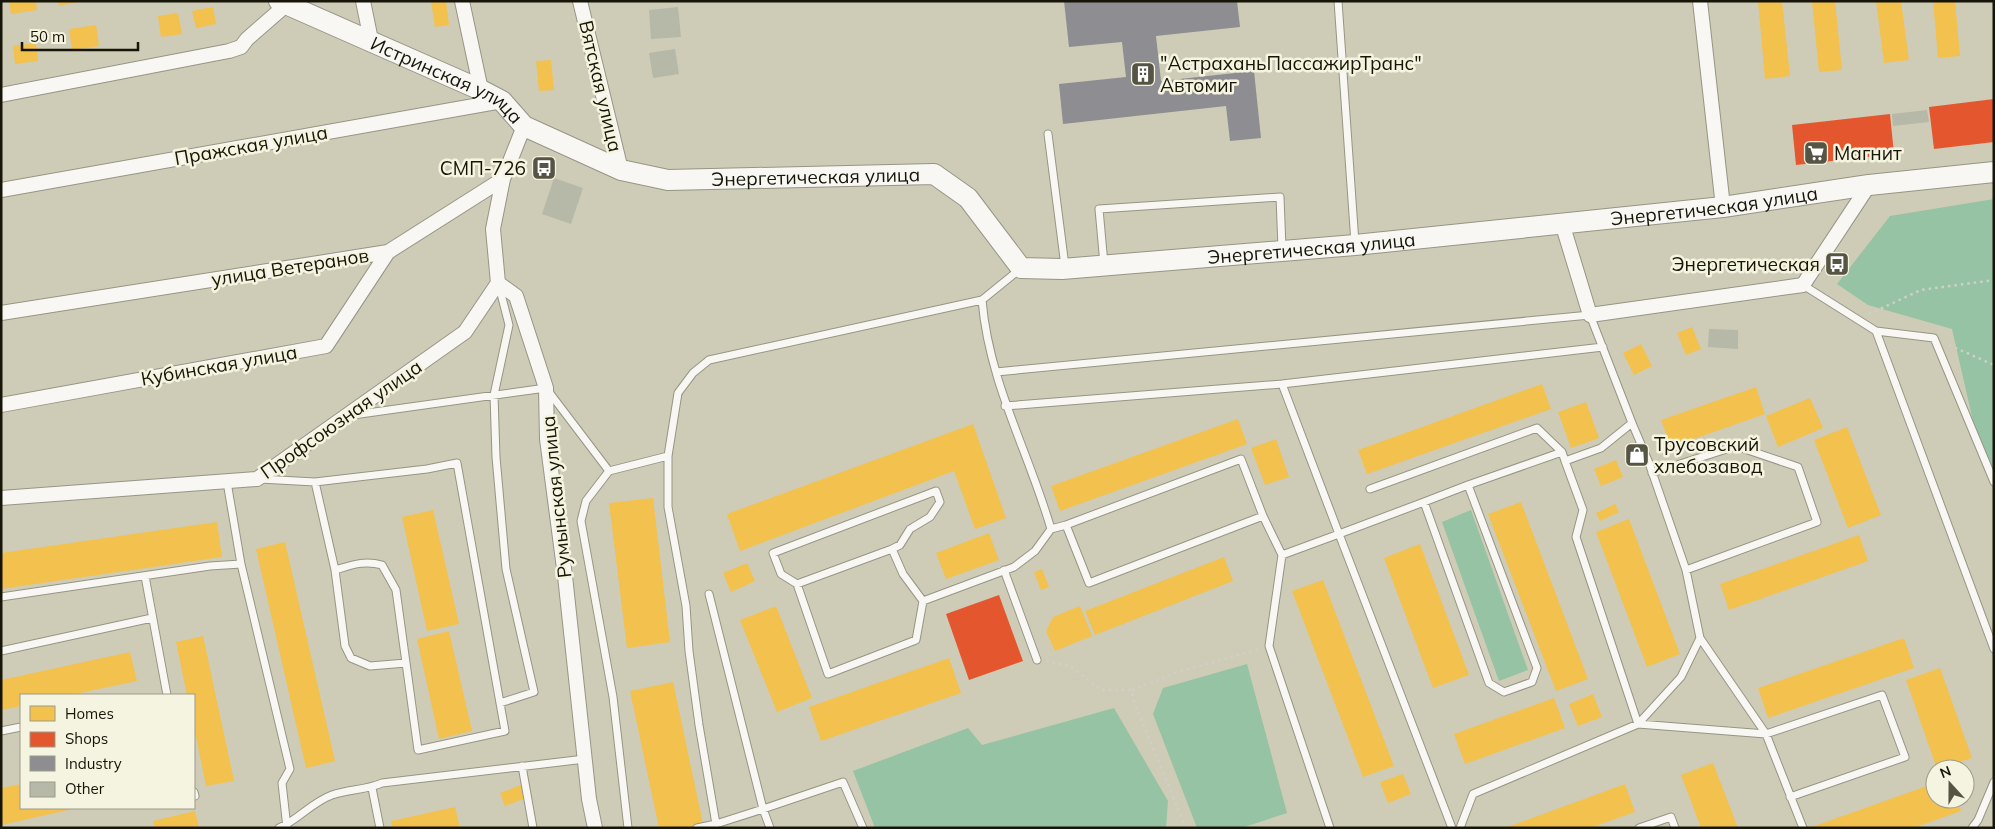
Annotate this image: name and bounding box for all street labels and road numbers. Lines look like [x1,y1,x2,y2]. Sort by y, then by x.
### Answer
street label: Вятская улица [574,18,628,154]
street label: Истринская улица [367,31,528,128]
street label: Пражская улица [172,120,330,170]
street label: Энергетическая улица [711,162,920,191]
street label: Энергетическая улица [1609,181,1820,231]
street label: Энергетическая улица [1206,227,1417,269]
street label: улица Ветеранов [210,243,370,291]
street label: Кубинская улица [139,339,299,391]
street label: Профсоюзная улица [256,354,426,484]
street label: Румынская улица [536,415,576,579]

